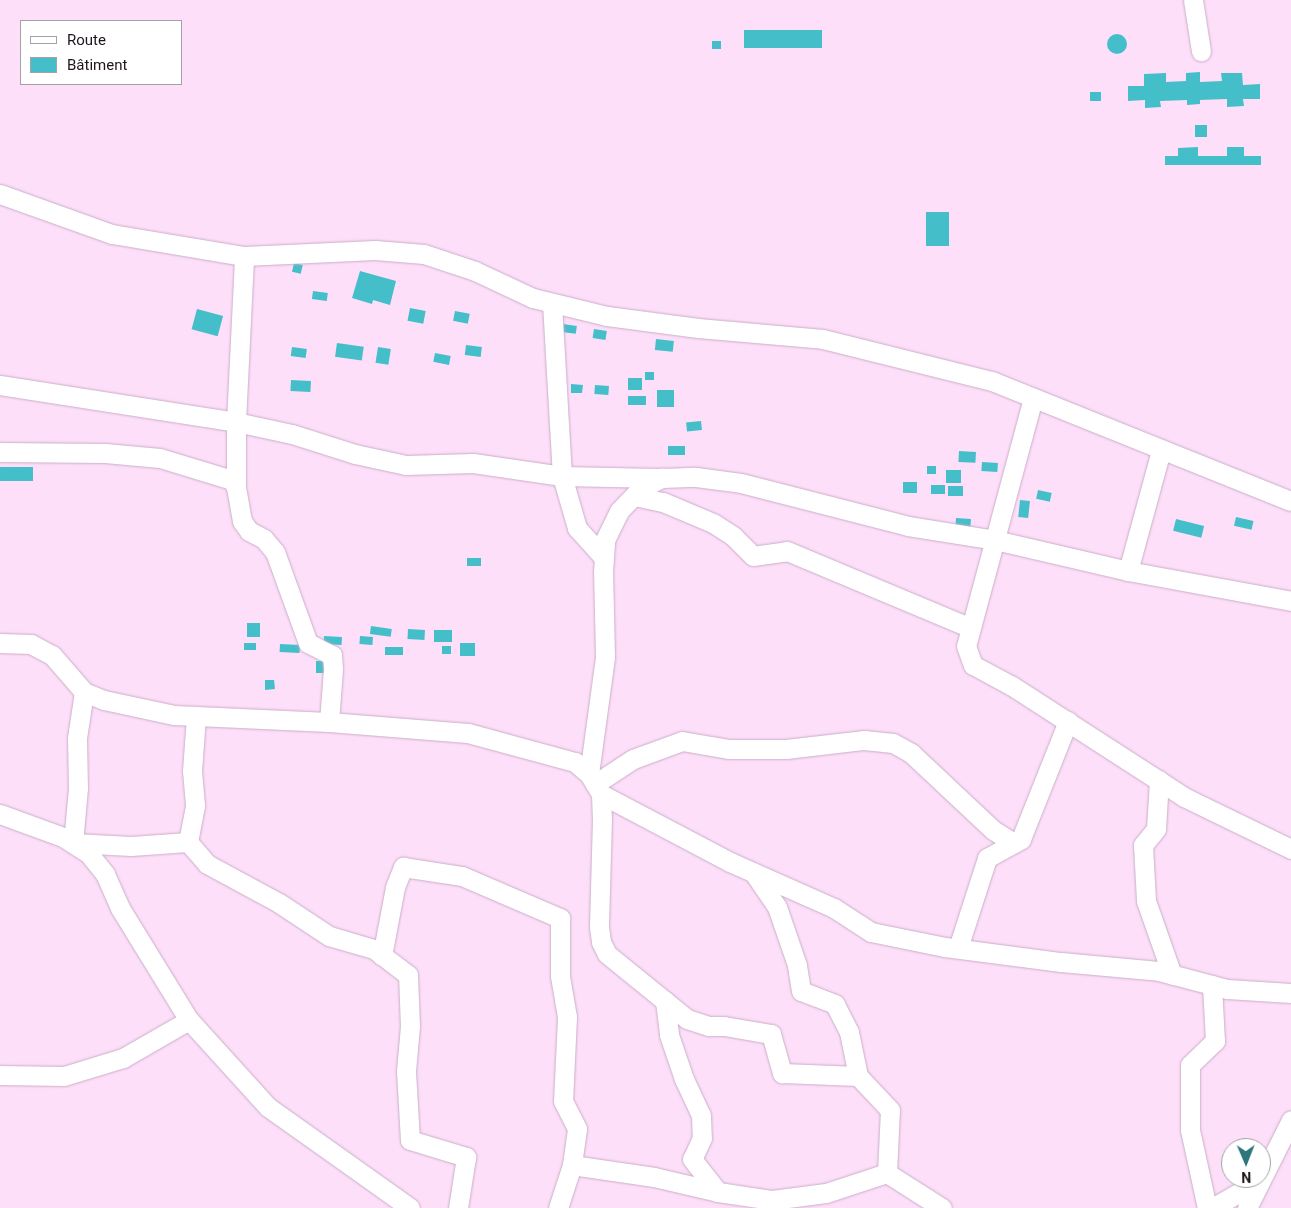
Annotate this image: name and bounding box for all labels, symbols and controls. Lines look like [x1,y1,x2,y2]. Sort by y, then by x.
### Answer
legend [20,20,182,85]
text: Route [67,31,106,49]
text: Bâtiment [67,56,127,74]
north arrow [1221,1138,1271,1188]
text: N [1241,1169,1251,1185]

